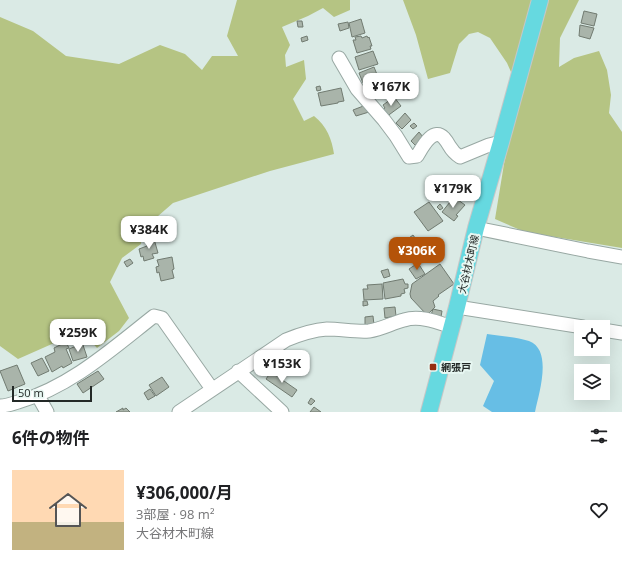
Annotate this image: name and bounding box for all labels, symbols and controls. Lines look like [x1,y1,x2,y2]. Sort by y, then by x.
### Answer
pin: ¥167K [363,73,419,107]
text: ¥167K [372,77,410,95]
pin: ¥179K [425,175,481,209]
text: ¥179K [434,179,472,197]
pin: ¥384K [121,216,177,250]
text: ¥384K [130,220,168,238]
street label: 大谷材木町線 [454,233,482,295]
pin: ¥306K [389,237,445,271]
text: ¥306K [398,241,436,259]
pin: ¥259K [50,319,106,353]
map controls [574,320,610,400]
button: locate [574,320,610,356]
text: ¥259K [59,323,97,341]
pin: ¥153K [254,350,310,384]
text: ¥153K [263,354,301,372]
place label: 網張戸 [441,360,471,374]
marker: 網張戸 [428,362,438,372]
button: layers [574,364,610,400]
scale bar [12,384,92,403]
text: 50 m [18,385,44,400]
icon: filters [588,425,610,447]
text: 6件の物件 [12,426,90,449]
text: ¥306,000/月 [136,481,233,504]
icon: home [44,486,92,534]
icon: heart [588,499,610,521]
text: 3部屋 · 98 m² [136,505,214,523]
text: 大谷材木町線 [136,524,214,542]

